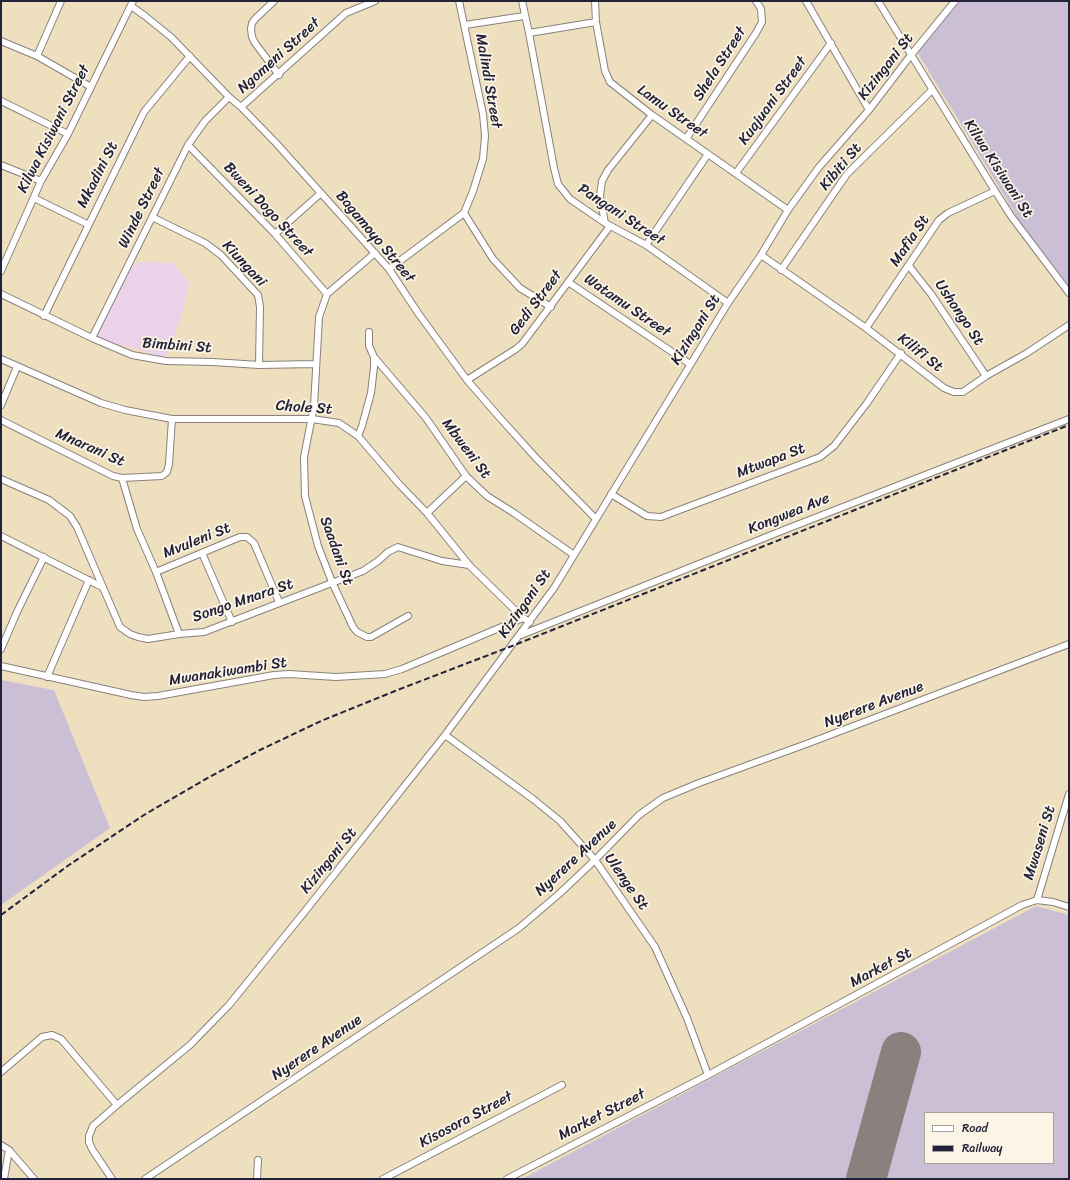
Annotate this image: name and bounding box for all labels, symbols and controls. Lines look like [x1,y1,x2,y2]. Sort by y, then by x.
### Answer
street label: Ngomeni Street [234,14,324,98]
street label: Shela Street [689,24,751,104]
street label: Kizingani St [854,30,918,104]
street label: Malindi Street [471,32,505,130]
street label: Kuajuani Street [735,53,811,149]
street label: Kilwa Kisiwani Street [14,62,94,196]
street label: Lamu Street [633,81,711,143]
street label: Kilwa Kisiwani St [959,116,1037,222]
street label: Mkadini St [74,139,122,211]
street label: Kibiti St [816,140,866,194]
street label: Bweni Dogo Street [219,159,317,261]
street label: Winde Street [115,165,169,251]
street label: Pangani Street [574,180,668,250]
street label: Bagamoyo Street [332,188,418,286]
street label: Mafia St [886,212,934,270]
street label: Kiungani [218,237,270,291]
street label: Gedi Street [506,267,566,339]
street label: Watamu Street [580,271,674,341]
street label: Ushongo St [930,277,988,349]
street label: Kizingani St [667,291,725,369]
street label: Kilifi St [894,330,946,376]
street label: Bimbini St [142,335,212,357]
street label: Chole St [275,397,333,419]
street label: Mbweni St [438,415,494,483]
street label: Mnarani St [53,425,127,471]
street label: Mtwapa St [734,440,808,482]
street label: Kongwea Ave [746,489,832,539]
street label: Saadani St [315,514,357,588]
street label: Mvuleni St [161,519,233,563]
street label: Kizingani St [495,566,555,642]
street label: Songo Mnara St [190,575,296,627]
street label: Mwanakiwambi St [168,654,288,690]
street label: Nyerere Avenue [822,678,926,732]
street label: Mwaseni St [1020,804,1060,882]
street label: Nyerere Avenue [531,816,621,900]
street label: Kizingani St [297,824,361,898]
street label: Ulenge St [600,850,652,914]
street label: Market St [847,944,915,992]
street label: Nyerere Avenue [268,1011,366,1085]
street label: Market Street [556,1085,648,1145]
street label: Kisosora Street [416,1088,516,1152]
legend [924,1112,1054,1164]
text: Road [962,1117,988,1139]
text: Railway [962,1137,1003,1159]

